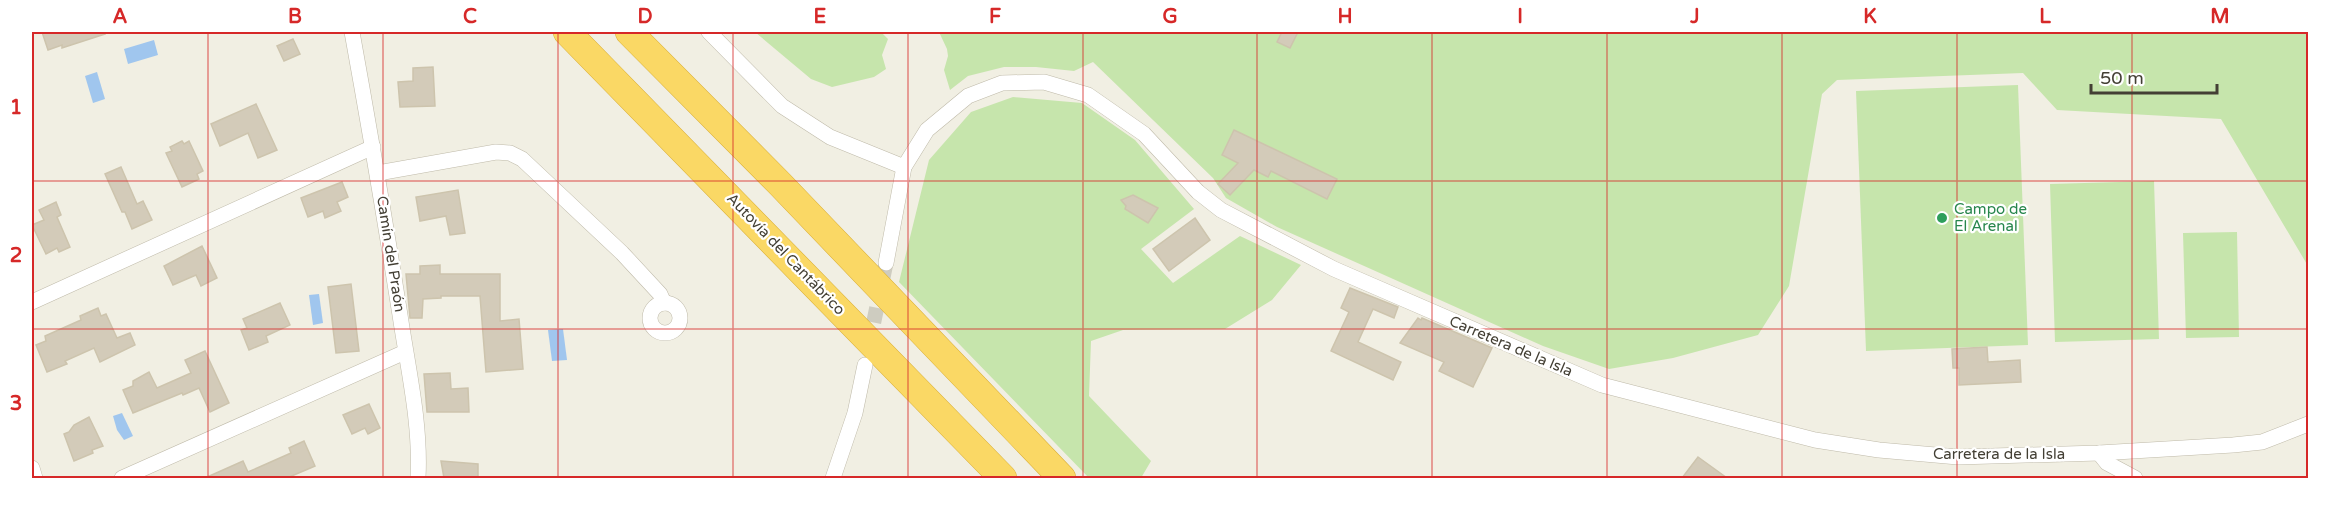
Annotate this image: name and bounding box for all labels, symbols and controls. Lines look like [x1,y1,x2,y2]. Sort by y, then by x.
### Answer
text: A [113,5,128,29]
text: B [288,5,302,29]
text: C [463,5,477,29]
text: D [637,5,653,29]
text: E [814,5,827,29]
text: F [989,5,1001,29]
text: G [1162,5,1178,29]
text: H [1337,5,1353,29]
text: I [1517,5,1523,29]
text: J [1689,5,1700,29]
text: K [1863,5,1877,29]
text: L [2039,5,2051,29]
text: M [2210,5,2230,29]
scale bar [2091,57,2217,95]
text: 50 m [2100,67,2144,89]
text: 1 [10,96,22,120]
street label: Autovía del Cantábrico [723,189,849,319]
street label: Camín del Praón [373,195,409,313]
place label: Campo de El Arenal [1954,200,2027,235]
marker: Campo de El Arenal [1935,211,1949,225]
text: 2 [10,244,22,268]
street label: Carretera de la Isla [1447,312,1575,380]
text: 3 [10,392,22,416]
street label: Carretera de la Isla [1933,445,2065,463]

